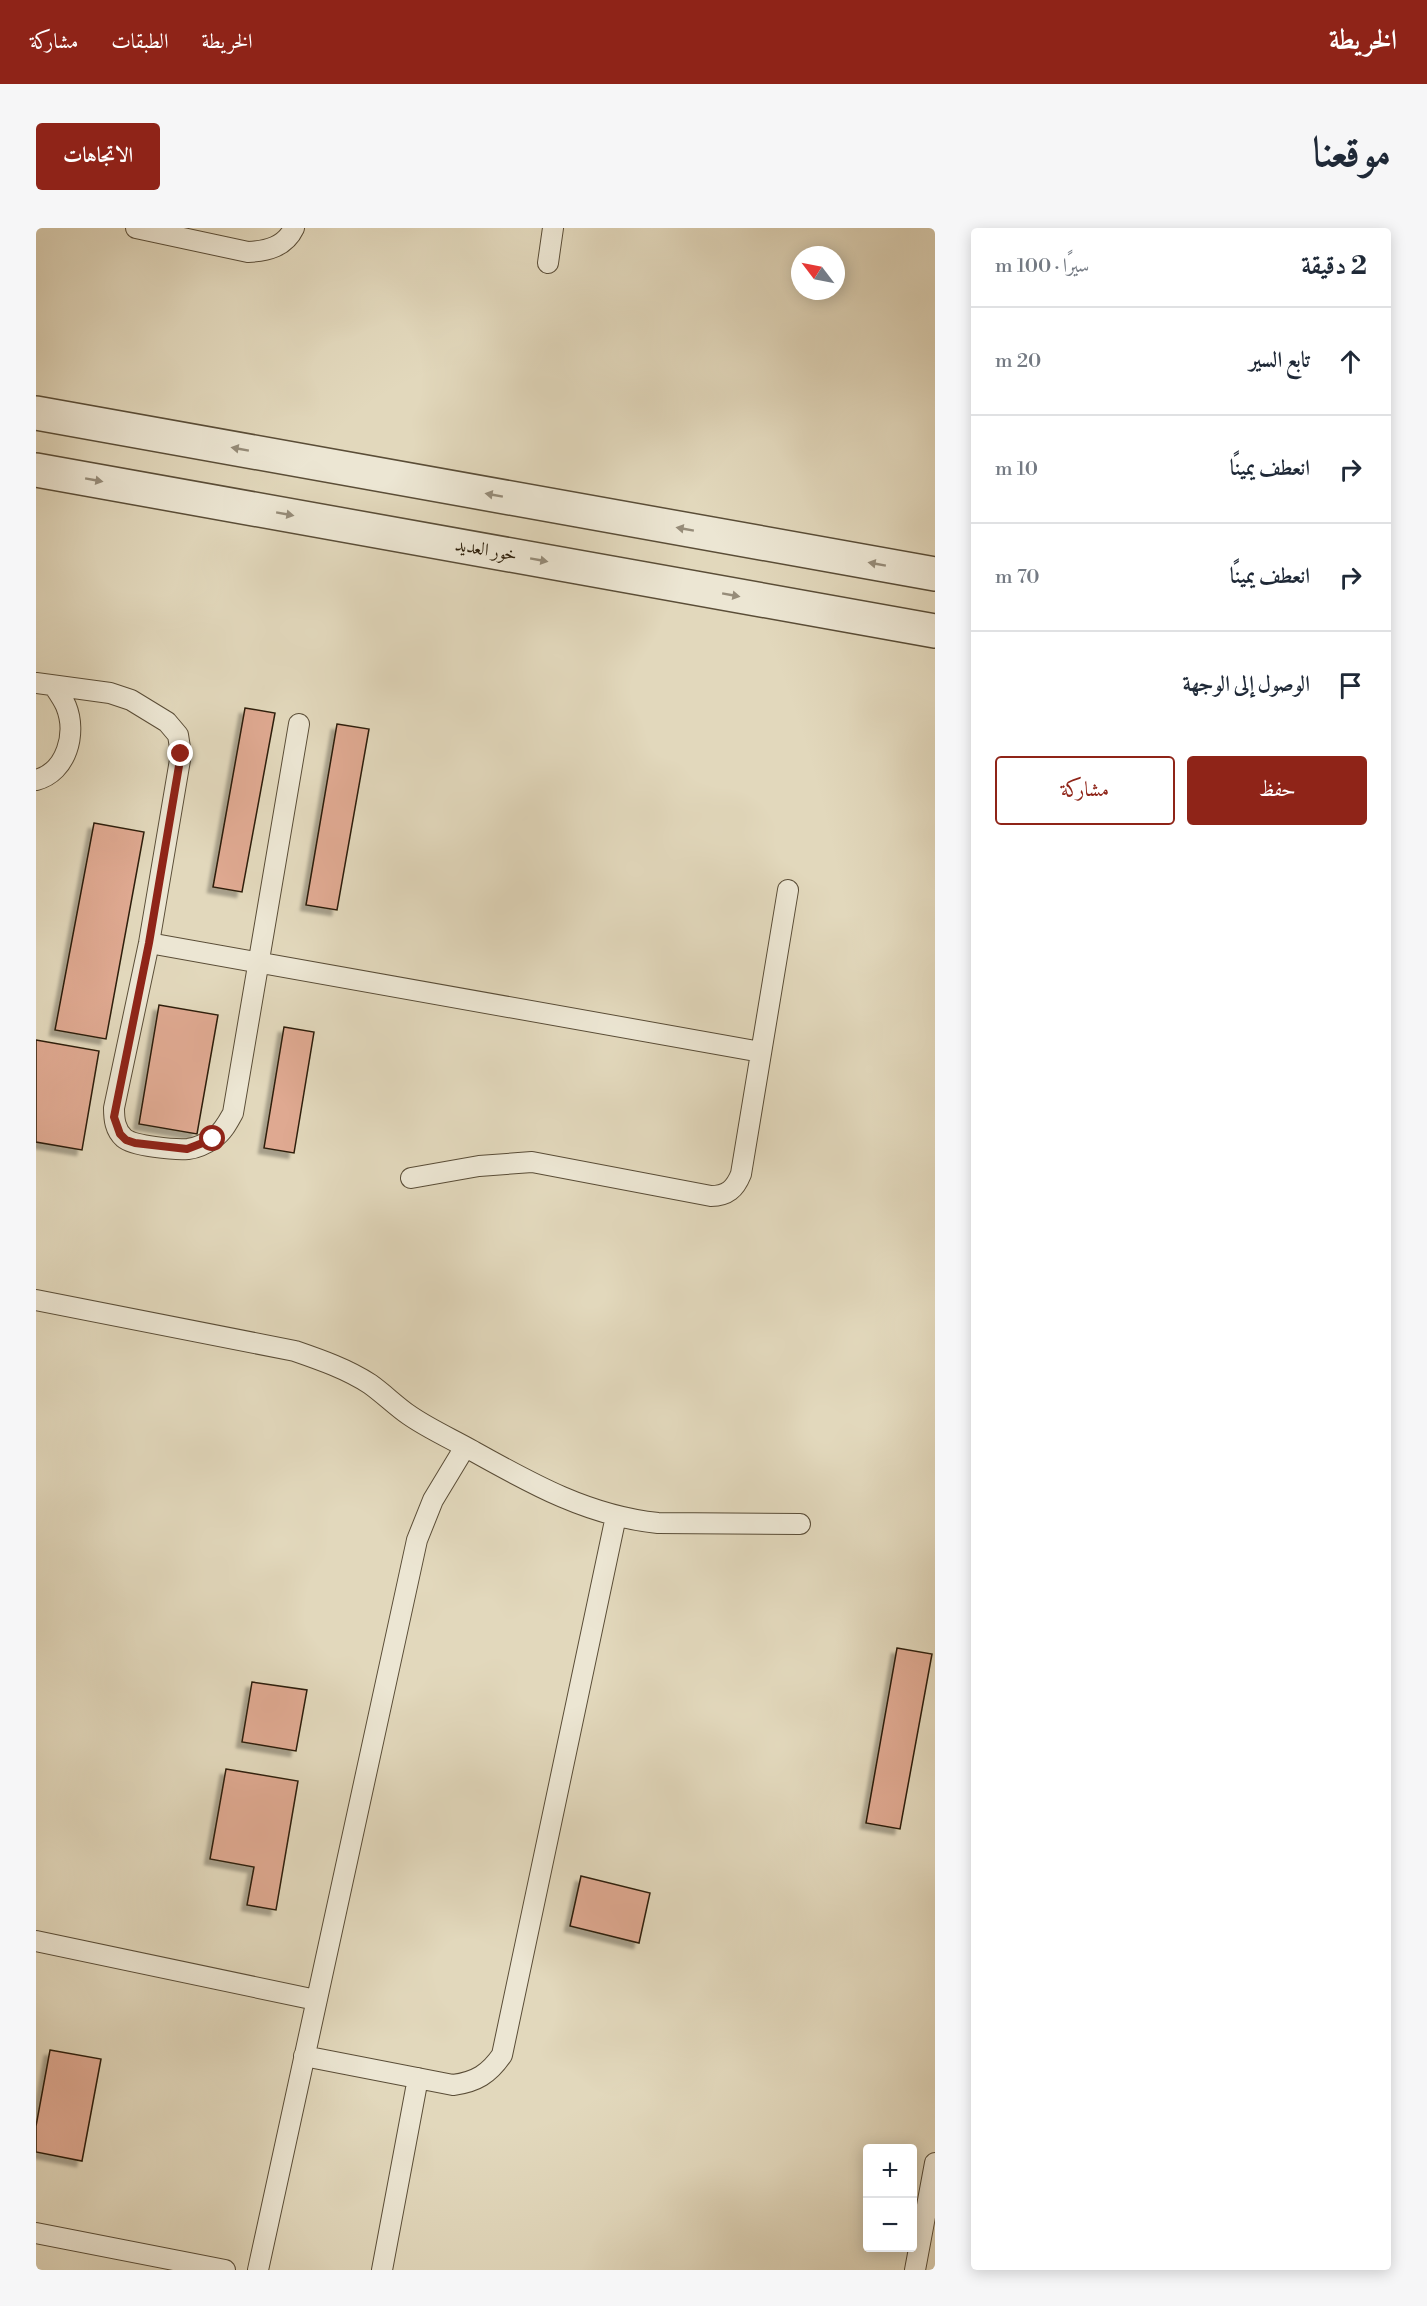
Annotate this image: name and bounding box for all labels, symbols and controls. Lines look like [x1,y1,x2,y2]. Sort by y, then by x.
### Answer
text: الخريطة [1329,23,1397,58]
text: مشاركة [30,29,78,55]
text: الطبقات [111,29,168,55]
text: الخريطة [201,29,253,55]
button: الاتجاهات [36,123,160,190]
text: موقعنا [1313,127,1391,180]
north arrow [791,246,845,300]
text: 2 دقيقة [1301,250,1367,282]
text: سيرًا · 100 m [995,254,1089,279]
icon: ahead [1334,345,1367,378]
text: تابع السير [1249,347,1310,374]
text: 20 m [995,349,1041,374]
one-way arrow [230,445,249,454]
icon: right [1334,453,1367,486]
text: انعطف يمينًا [1230,455,1310,482]
text: 10 m [995,457,1038,482]
one-way arrow [84,476,103,485]
one-way arrow [484,490,503,499]
one-way arrow [276,510,295,519]
one-way arrow [676,524,695,533]
street label: خور العديد [453,533,519,567]
one-way arrow [530,556,549,565]
one-way arrow [868,559,887,568]
icon: right [1334,561,1367,594]
text: انعطف يمينًا [1230,563,1310,590]
text: 70 m [995,565,1040,590]
one-way arrow [722,591,741,600]
icon: arrive [1334,669,1367,702]
text: الوصول إلى الوجهة [1182,671,1310,698]
route end [167,740,193,766]
button: مشاركة [995,756,1175,825]
button: حفظ [1187,756,1367,825]
route start [199,1125,225,1151]
map controls [863,2144,917,2252]
button: + [863,2144,917,2198]
button: − [863,2198,917,2252]

